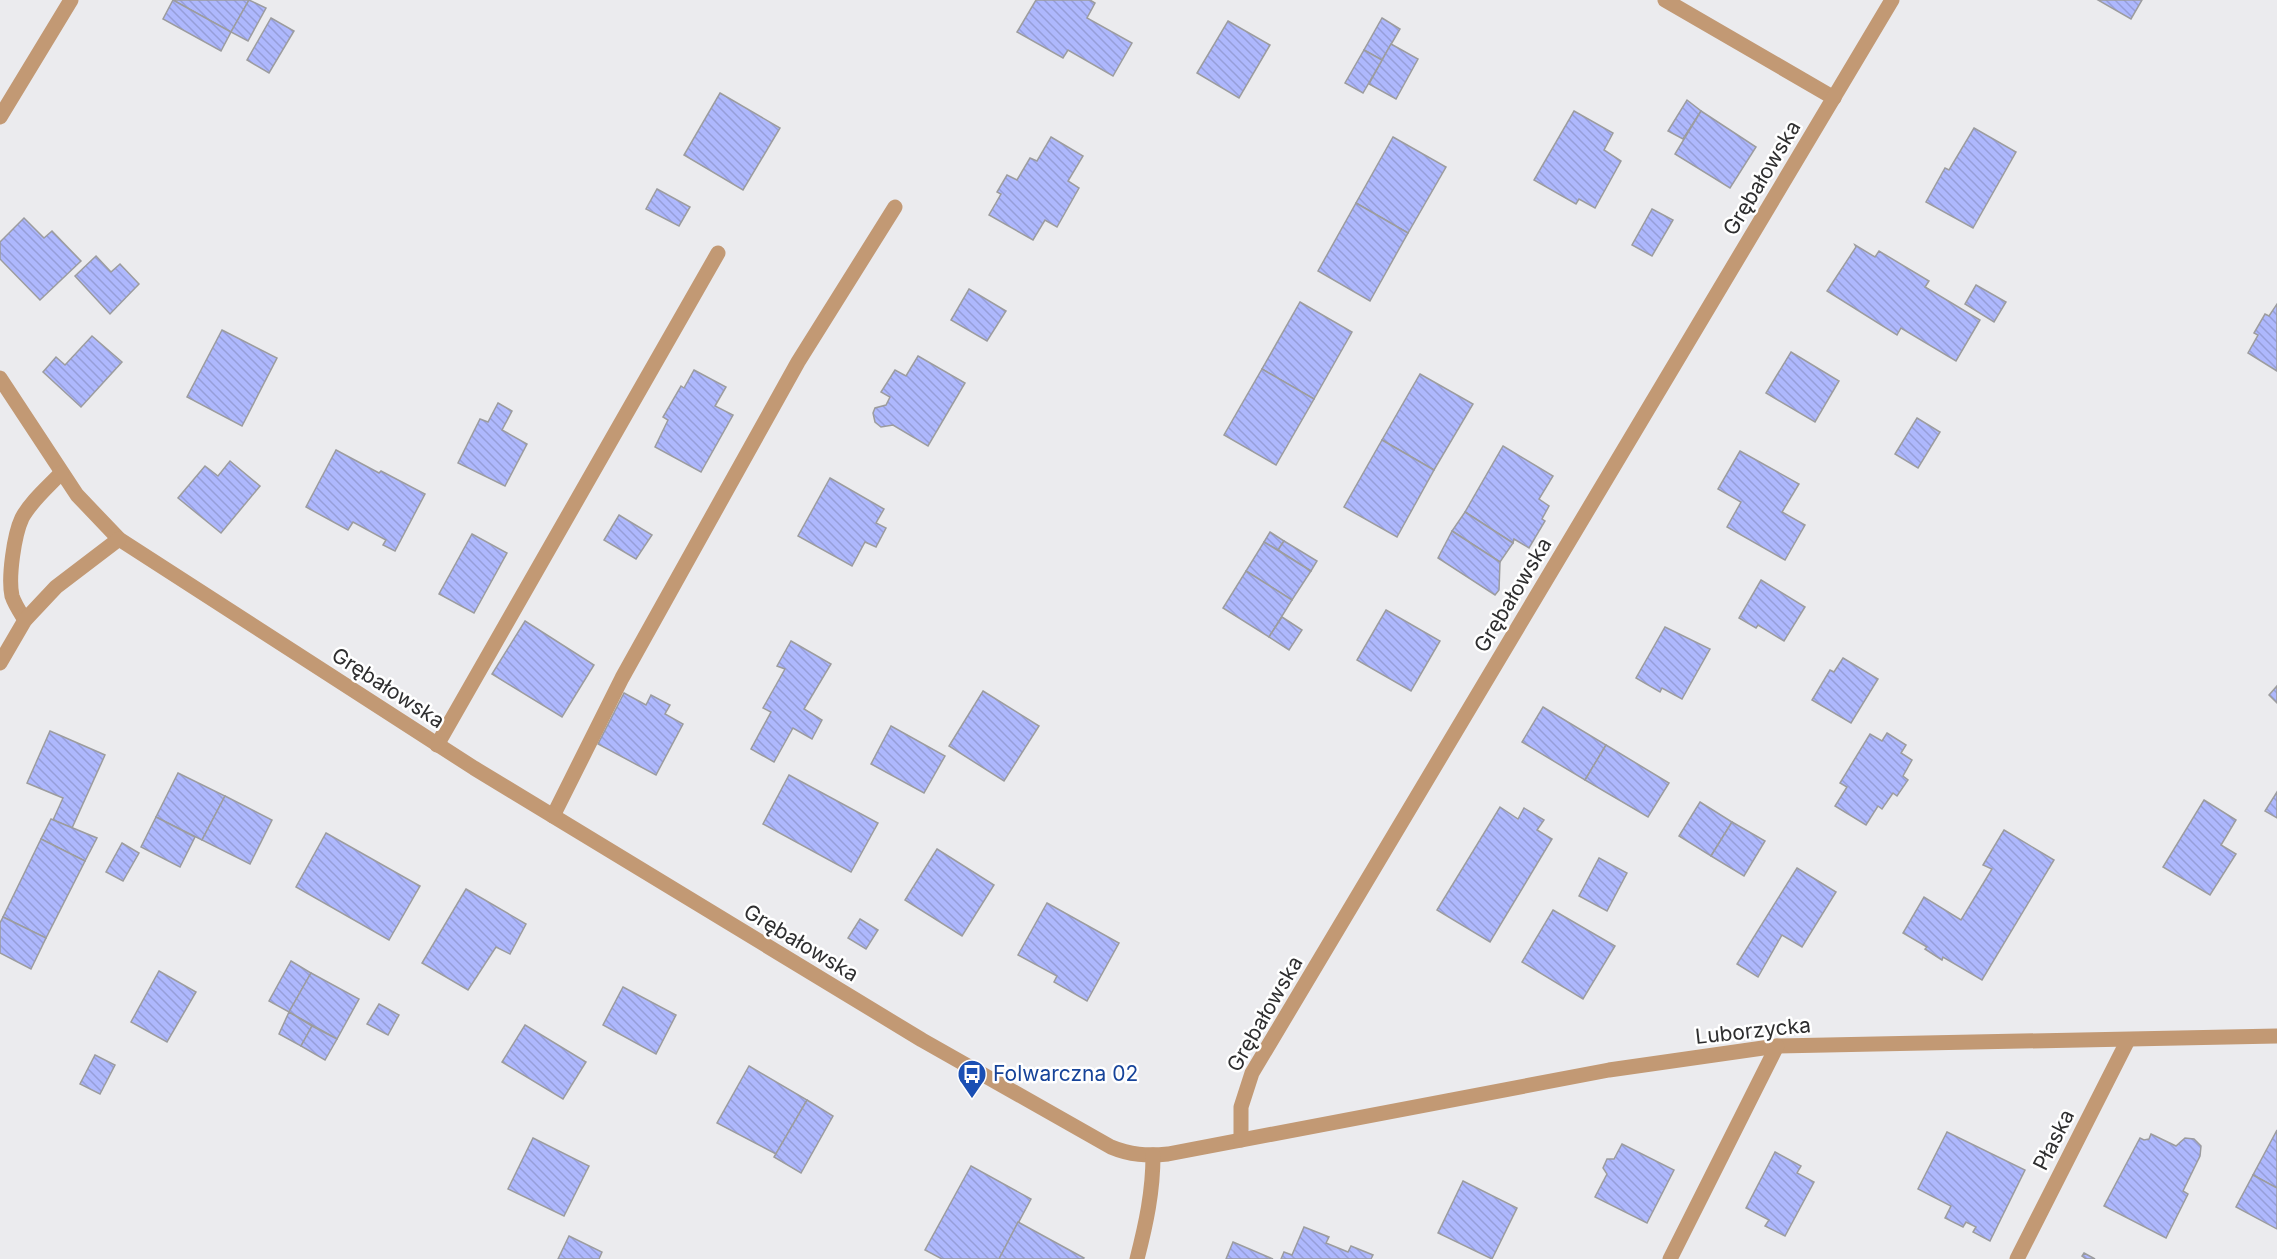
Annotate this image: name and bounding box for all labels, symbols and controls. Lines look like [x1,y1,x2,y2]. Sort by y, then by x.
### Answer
street label: Grębałowska [1718,116,1806,240]
street label: Grębałowska [1469,533,1557,657]
street label: Grębałowska [327,642,449,733]
street label: Grębałowska [739,899,863,987]
street label: Grębałowska [1221,952,1308,1076]
street label: Luborzycka [1694,1012,1812,1049]
bus stop icon: Folwarczna 02 [956,1058,988,1100]
place label: Folwarczna 02 [993,1061,1138,1086]
street label: Płaska [2028,1105,2079,1174]

